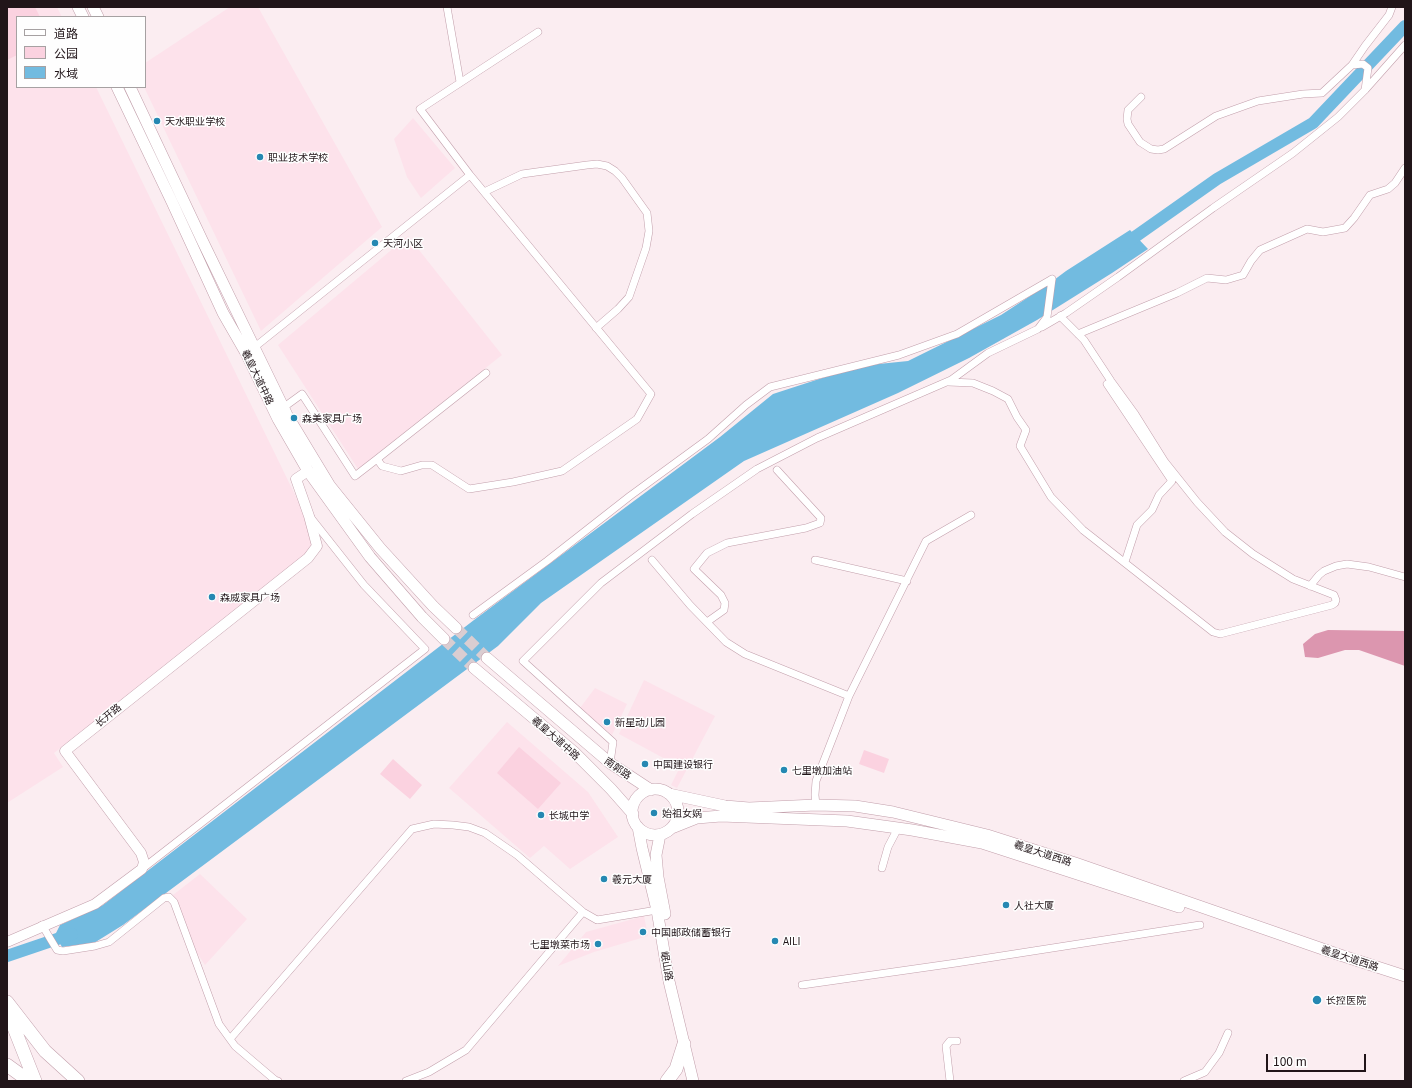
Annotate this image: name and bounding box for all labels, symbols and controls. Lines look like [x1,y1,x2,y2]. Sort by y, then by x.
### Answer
legend [16,16,146,88]
text: 道路 [54,24,78,41]
text: 公园 [54,44,78,61]
text: 水域 [54,64,78,81]
place label: 天水职业学校 [165,115,225,127]
marker: 天水职业学校 [152,116,162,126]
place label: 职业技术学校 [268,151,328,163]
marker: 职业技术学校 [255,152,265,162]
place label: 天河小区 [383,237,423,249]
marker: 天河小区 [370,238,380,248]
street label: 羲皇大道中路 [239,347,277,407]
place label: 森美家具广场 [302,412,362,424]
marker: 森美家具广场 [289,413,299,423]
place label: 森威家具广场 [220,591,280,603]
marker: 森威家具广场 [207,592,217,602]
street label: 长开路 [93,701,123,729]
street label: 羲皇大道中路 [529,714,583,762]
place label: 新星动儿园 [615,716,665,728]
marker: 新星动儿园 [602,717,612,727]
street label: 南郭路 [602,754,634,782]
place label: 中国建设银行 [653,758,713,770]
marker: 中国建设银行 [640,759,650,769]
place label: 七里墩加油站 [792,764,852,776]
marker: 七里墩加油站 [779,765,789,775]
place label: 始祖女娲 [662,807,702,819]
marker: 始祖女娲 [649,808,659,818]
place label: 长城中学 [549,809,589,821]
marker: 长城中学 [536,810,546,820]
street label: 羲皇大道西路 [1013,838,1073,868]
place label: 羲元大厦 [612,873,652,885]
marker: 羲元大厦 [599,874,609,884]
place label: 人社大厦 [1014,899,1054,911]
marker: 人社大厦 [1001,900,1011,910]
place label: 中国邮政储蓄银行 [651,926,731,938]
marker: 中国邮政储蓄银行 [638,927,648,937]
place label: AILI [783,935,800,947]
marker: AILI [770,936,780,946]
place label: 七里墩菜市场 [530,938,590,950]
marker: 七里墩菜市场 [593,939,603,949]
street label: 羲皇大道西路 [1320,943,1380,973]
street label: 岷山路 [658,950,676,982]
marker: 长控医院 [1311,994,1323,1006]
place label: 长控医院 [1326,994,1366,1006]
scale bar [1268,1046,1368,1072]
text: 100 m [1273,1052,1307,1069]

